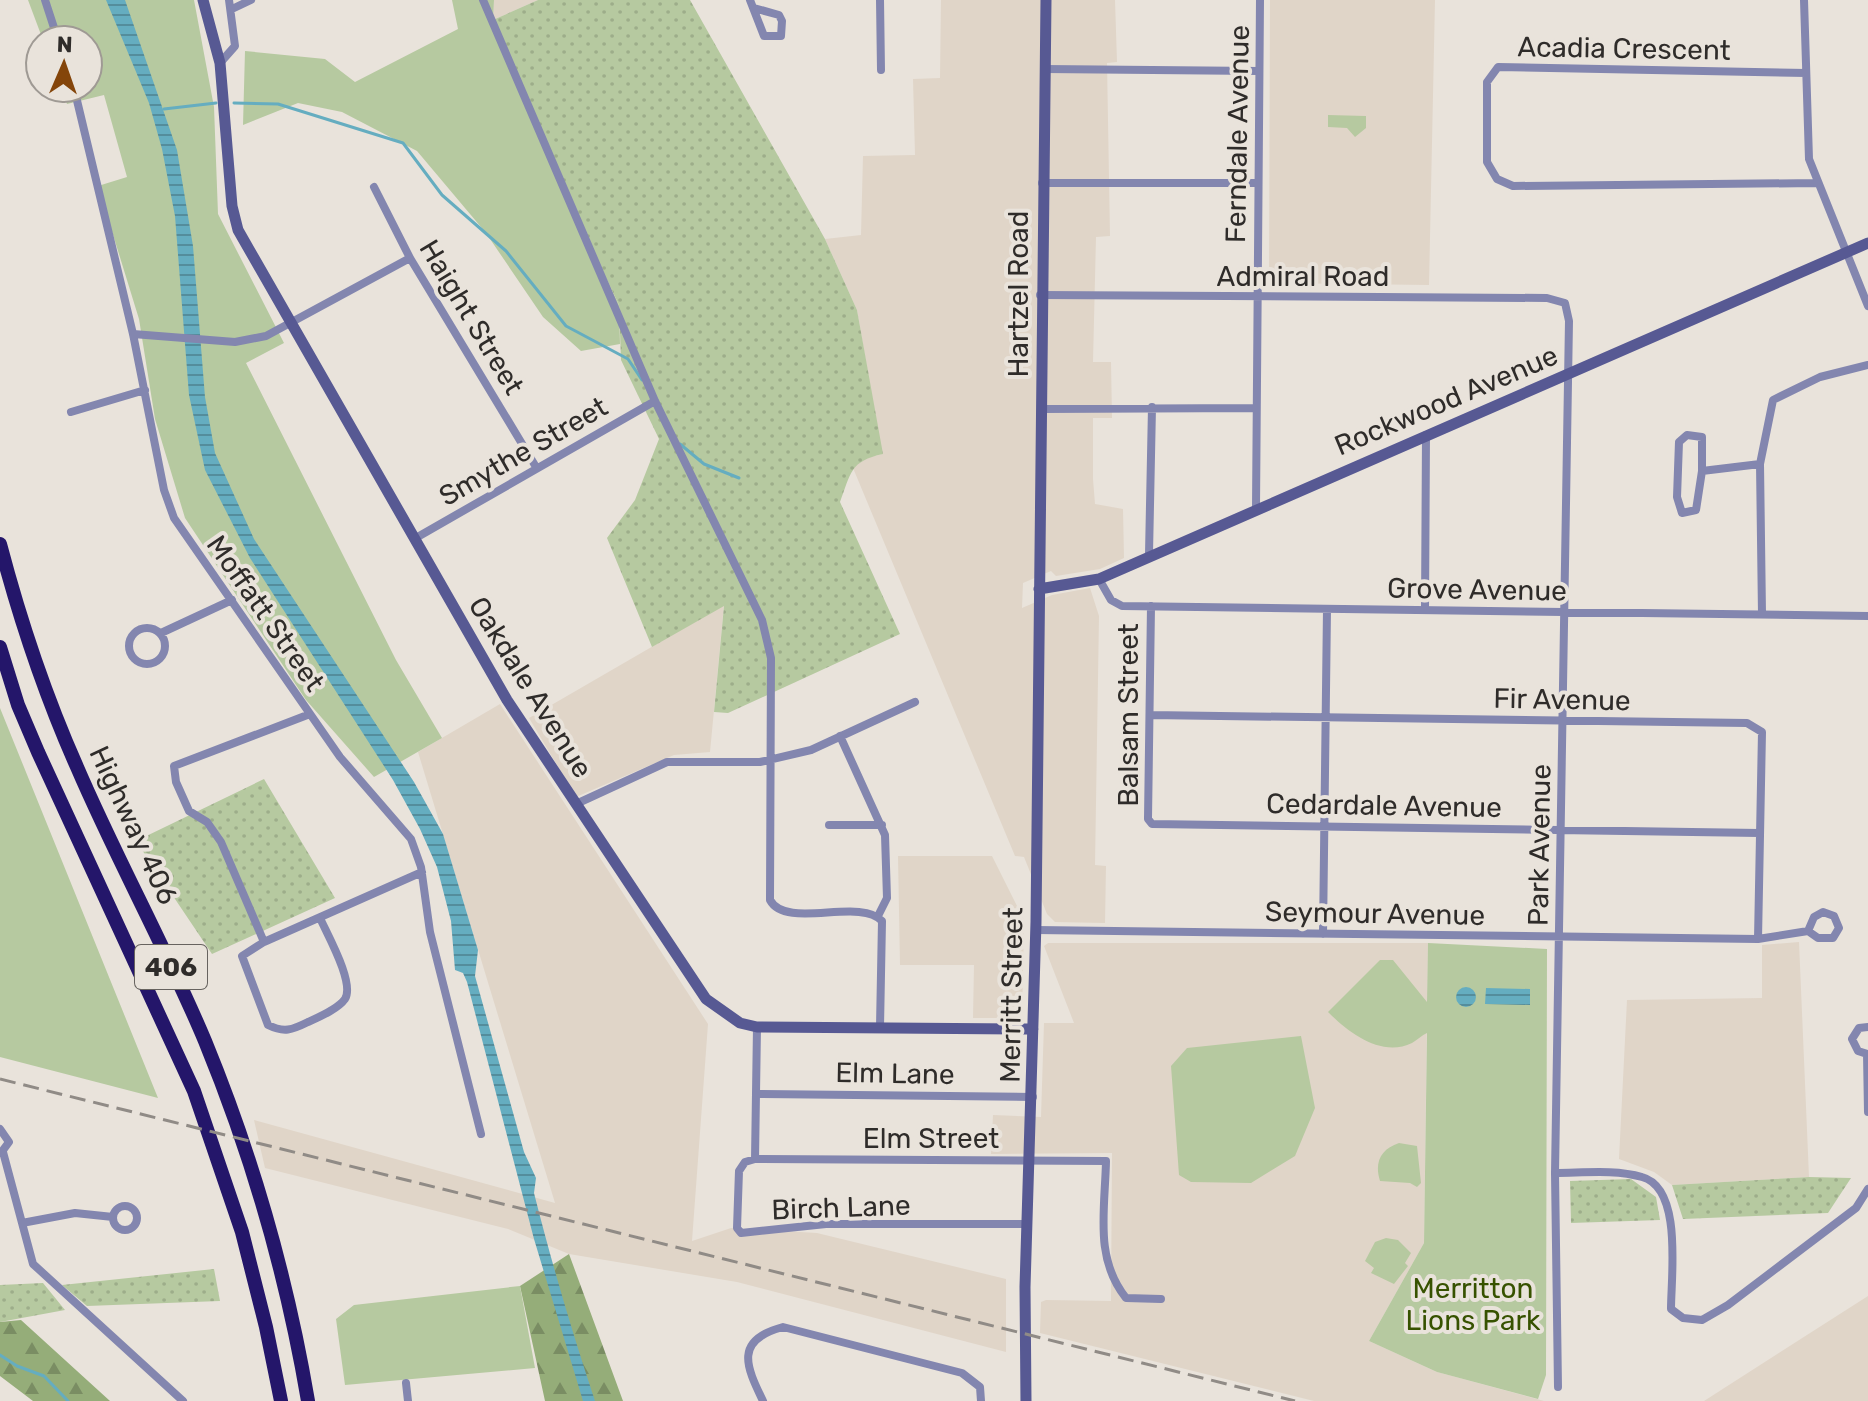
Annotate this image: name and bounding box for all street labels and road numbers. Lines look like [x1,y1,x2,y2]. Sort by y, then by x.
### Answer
street label: Ferndale Avenue [1219,25,1256,243]
street label: Acadia Crescent [1517,30,1731,67]
street label: Hartzel Road [1002,211,1035,377]
street label: Haight Street [412,234,531,401]
street label: Admiral Road [1217,260,1389,293]
street label: Rockwood Avenue [1330,339,1563,462]
street label: Smythe Street [433,390,613,513]
street label: Moffatt Street [200,529,331,697]
street label: Grove Avenue [1387,571,1567,608]
street label: Oakdale Avenue [462,591,599,784]
street label: Balsam Street [1112,623,1145,807]
street label: Fir Avenue [1493,682,1631,717]
street label: Highway 406 [82,741,185,910]
street label: Park Avenue [1522,764,1557,926]
street label: Cedardale Avenue [1266,787,1502,824]
street label: Seymour Avenue [1265,895,1485,932]
street label: Merritt Street [993,907,1030,1083]
road number: 406 [135,945,207,989]
street label: Elm Lane [835,1056,955,1091]
street label: Elm Street [863,1122,999,1155]
street label: Birch Lane [771,1189,911,1226]

